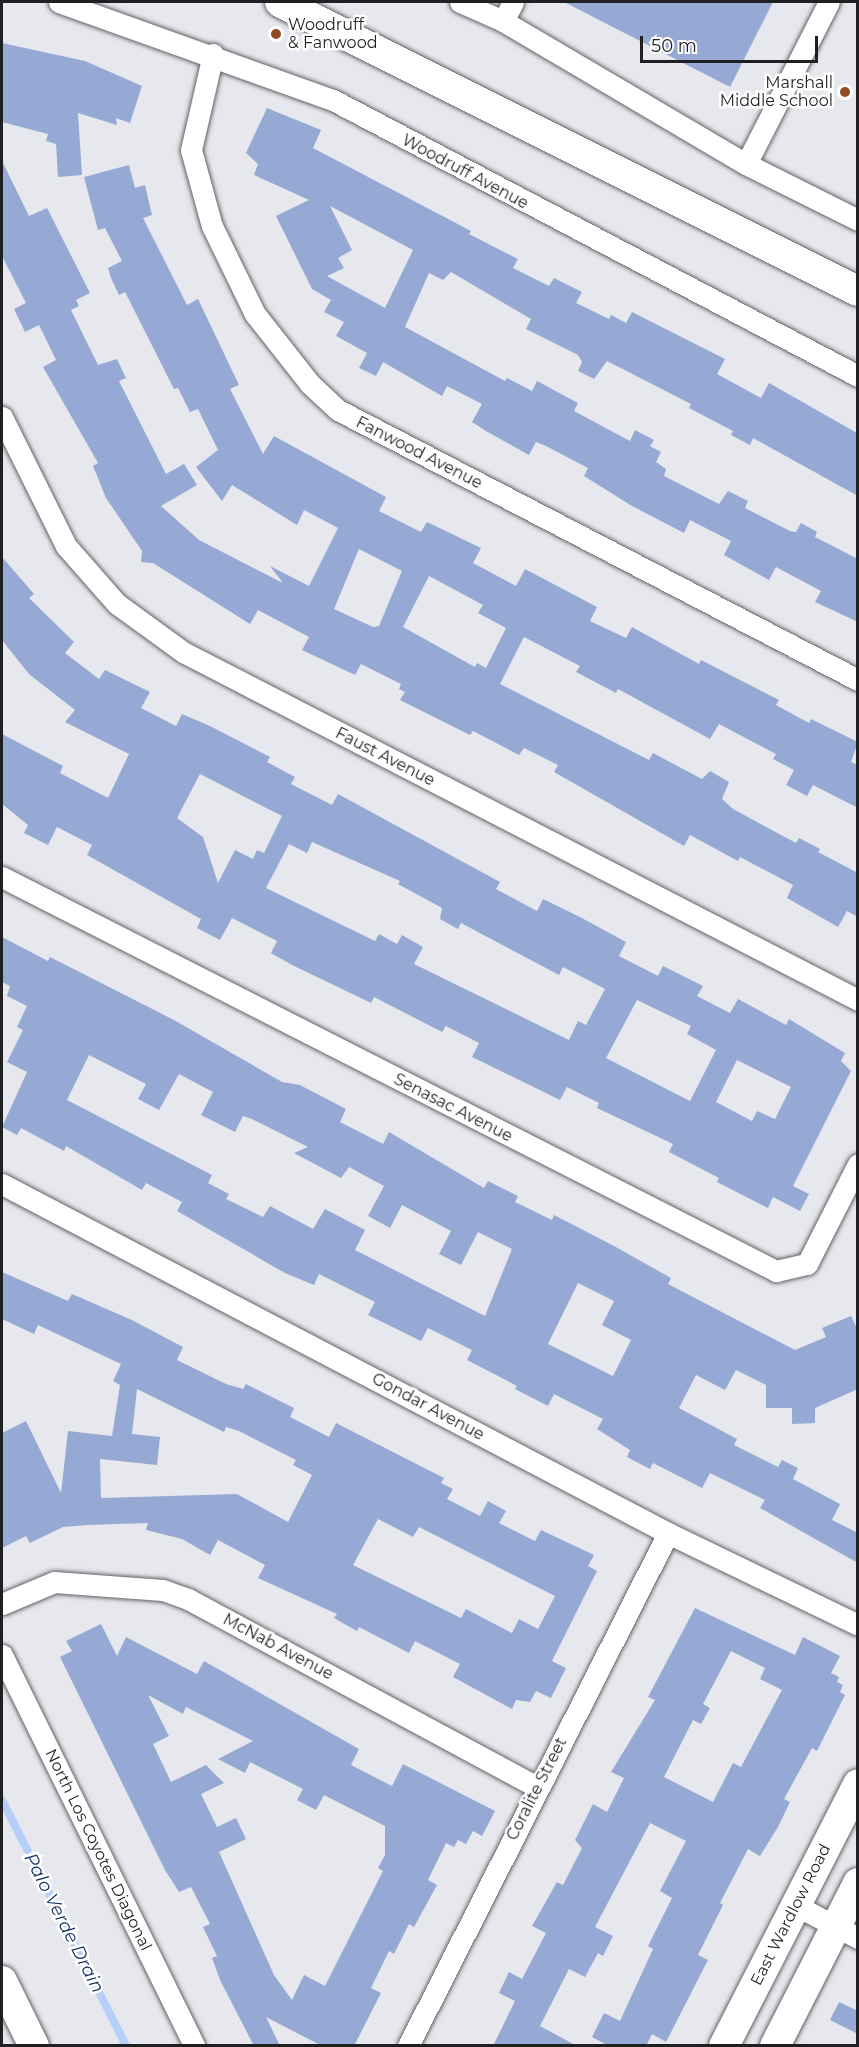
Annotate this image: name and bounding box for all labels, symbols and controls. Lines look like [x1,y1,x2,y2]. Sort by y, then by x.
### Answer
place label: Woodruff & Fanwood [288,15,378,53]
scale bar [643,24,822,62]
marker: Woodruff & Fanwood [269,27,283,41]
text: 50 m [651,35,697,57]
place label: Marshall Middle School [720,73,833,111]
marker: Marshall Middle School [838,85,852,99]
street label: Woodruff Avenue [398,131,532,213]
street label: Fanwood Avenue [353,413,485,493]
street label: Faust Avenue [332,724,438,790]
street label: Senasac Avenue [390,1070,516,1146]
street label: Gondar Avenue [369,1369,487,1445]
street label: McNab Avenue [220,1610,336,1684]
street label: Coralite Street [503,1734,571,1844]
street label: North Los Coyotes Diagonal [41,1746,155,1954]
street label: East Wardlow Road [747,1841,835,1989]
water label: Palo Verde Drain [19,1849,109,1997]

